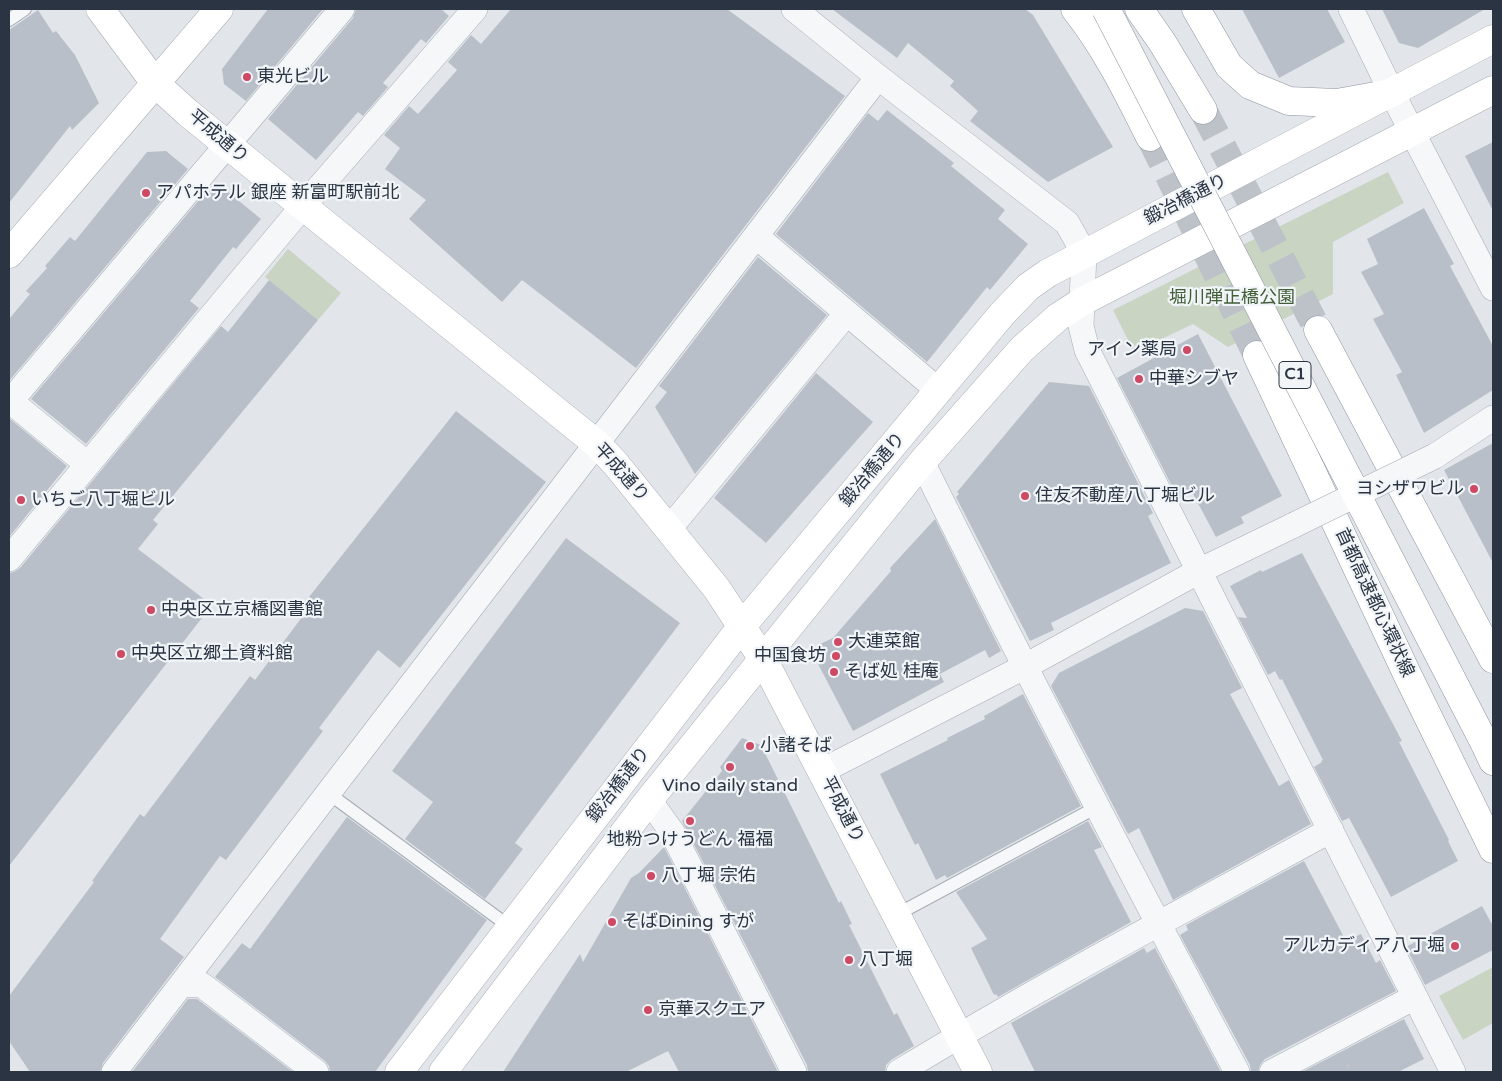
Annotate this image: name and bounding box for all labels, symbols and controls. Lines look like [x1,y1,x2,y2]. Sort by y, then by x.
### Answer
place label: 東光ビル [257,66,329,88]
marker: 東光ビル [241,71,253,83]
street label: 平成通り [183,106,253,168]
street label: 鍛冶橋通り [1141,170,1231,230]
place label: アパホテル 銀座 新富町駅前北 [156,182,399,204]
marker: アパホテル 銀座 新富町駅前北 [140,187,152,199]
park label: 堀川弾正橋公園 [1169,287,1295,309]
place label: アイン薬局 [1087,339,1177,361]
marker: アイン薬局 [1181,344,1193,356]
road number: C1 [1279,362,1311,388]
place label: 中華シブヤ [1149,368,1239,390]
marker: 中華シブヤ [1133,373,1145,385]
street label: 鍛冶橋通り [836,429,910,511]
street label: 平成通り [589,439,653,507]
place label: ヨシザワビル [1356,478,1464,500]
marker: ヨシザワビル [1468,483,1480,495]
place label: 住友不動産八丁堀ビル [1035,485,1215,507]
place label: いちご八丁堀ビル [31,489,175,511]
marker: 住友不動産八丁堀ビル [1019,490,1031,502]
marker: いちご八丁堀ビル [15,494,27,506]
street label: 首都高速都心環状線 [1330,525,1418,681]
place label: 中央区立京橋図書館 [161,599,323,621]
marker: 中央区立京橋図書館 [145,604,157,616]
place label: 大連菜館 [848,631,920,653]
marker: 大連菜館 [832,636,844,648]
place label: 中央区立郷土資料館 [131,643,293,665]
place label: 中国食坊 [754,645,826,667]
marker: 中央区立郷土資料館 [115,648,127,660]
marker: 中国食坊 [830,650,842,662]
place label: そば処 桂庵 [844,661,939,683]
marker: そば処 桂庵 [828,666,840,678]
place label: 小諸そば [760,735,832,757]
marker: 小諸そば [744,740,756,752]
street label: 鍛冶橋通り [583,743,655,827]
marker: Vino daily stand [724,761,736,773]
street label: 平成通り [816,773,868,847]
place label: Vino daily stand [662,775,798,797]
marker: 地粉つけうどん 福福 [684,815,696,827]
place label: 地粉つけうどん 福福 [607,829,773,851]
place label: 八丁堀 宗佑 [661,865,756,887]
marker: 八丁堀 宗佑 [645,870,657,882]
place label: そばDining すが [622,911,754,933]
marker: そばDining すが [606,916,618,928]
place label: アルカディア八丁堀 [1283,935,1445,957]
marker: アルカディア八丁堀 [1449,940,1461,952]
place label: 八丁堀 [859,949,913,971]
marker: 八丁堀 [843,954,855,966]
place label: 京華スクエア [658,999,766,1021]
marker: 京華スクエア [642,1004,654,1016]

